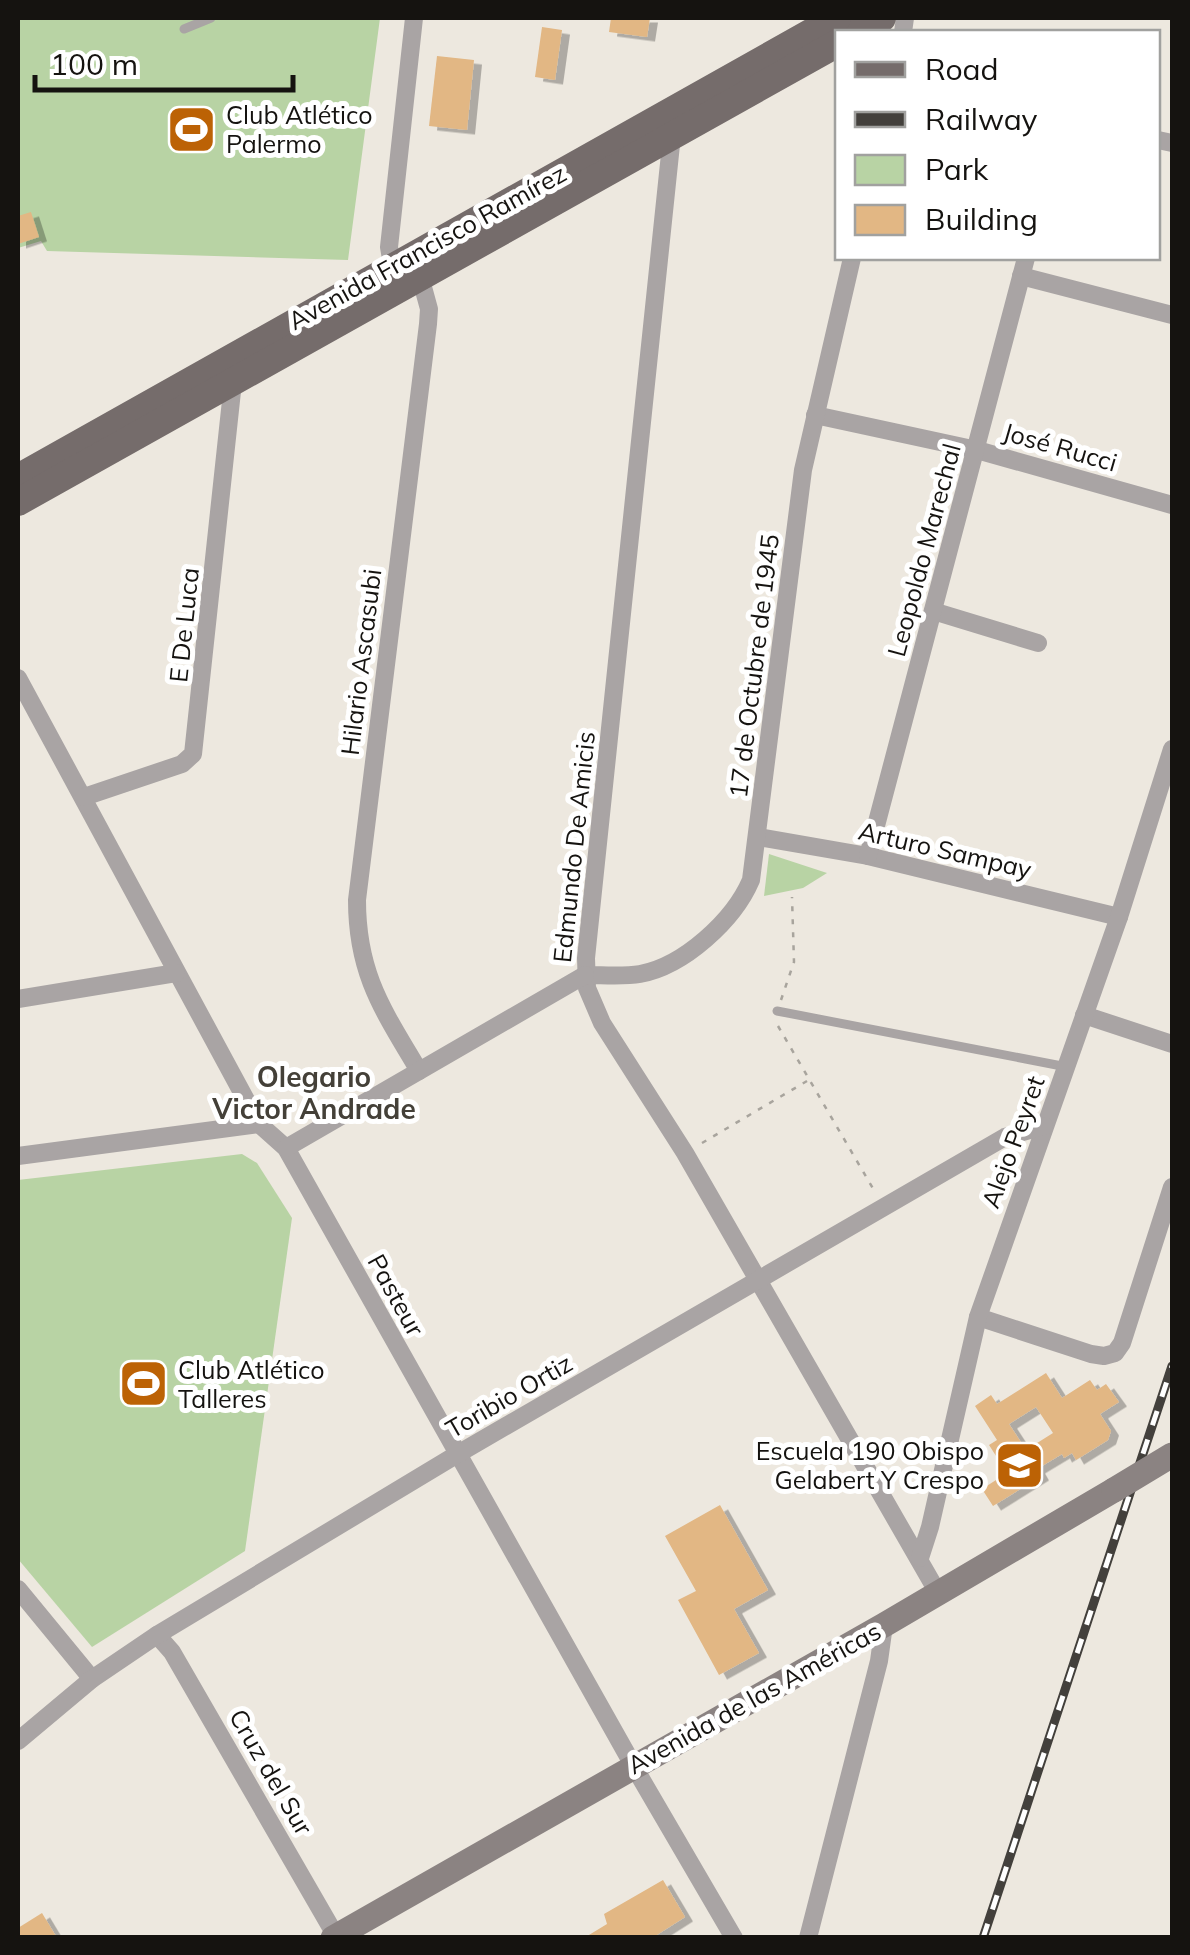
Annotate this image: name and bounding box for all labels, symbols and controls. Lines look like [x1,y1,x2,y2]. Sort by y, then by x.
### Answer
scale bar [35,30,292,92]
legend [835,30,1160,260]
text: 100 m [50,45,138,83]
text: Road [925,50,999,88]
place label: Club Atlético Palermo [226,99,372,159]
text: Railway [925,100,1038,138]
sports icon: Club Atlético Palermo [165,103,217,155]
text: Park [925,150,989,188]
street label: Avenida Francisco Ramírez [282,157,571,336]
text: Building [925,200,1038,238]
street label: José Rucci [1000,415,1121,478]
street label: Leopoldo Marechal [880,440,967,660]
street label: 17 de Octubre de 1945 [722,532,785,800]
street label: E De Luca [162,566,205,684]
street label: Hilario Ascasubi [334,567,387,757]
street label: Edmundo De Amicis [546,730,601,964]
street label: Arturo Sampay [856,815,1035,884]
district label: Olegario Victor Andrade [211,1059,416,1126]
street label: Alejo Peyret [974,1071,1051,1212]
street label: Pasteur [361,1248,431,1341]
street label: Toribio Ortiz [440,1347,578,1444]
place label: Club Atlético Talleres [178,1354,324,1414]
sports icon: Club Atlético Talleres [117,1358,169,1410]
place label: Escuela 190 Obispo Gelabert Y Crespo [756,1435,984,1495]
school or university icon: Escuela 190 Obispo Gelabert Y Crespo [993,1439,1045,1491]
street label: Avenida de las Américas [622,1615,886,1780]
street label: Cruz del Sur [223,1703,320,1840]

